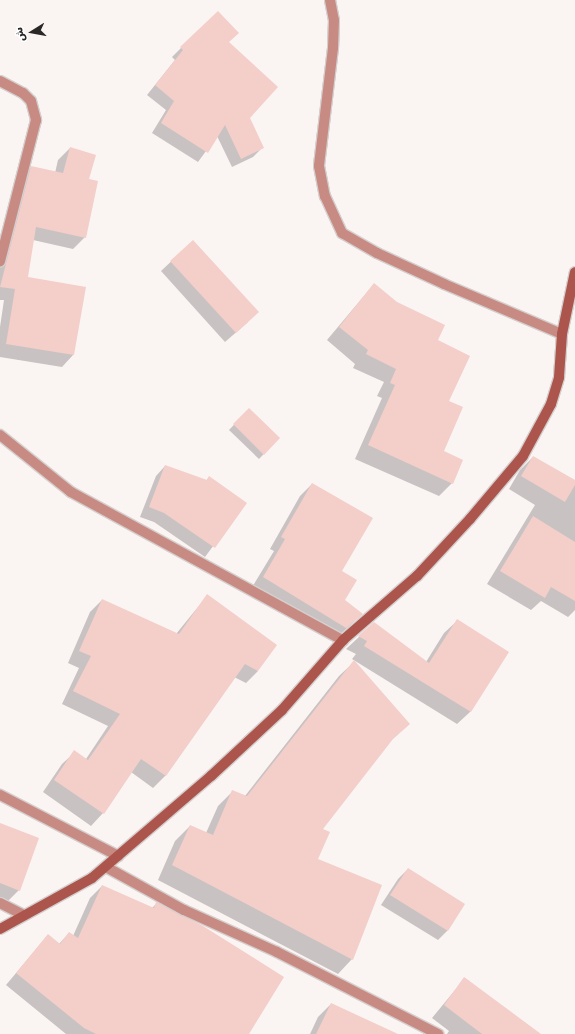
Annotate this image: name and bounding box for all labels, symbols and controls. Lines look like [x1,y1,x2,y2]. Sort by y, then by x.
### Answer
north arrow [12,12,52,52]
text: ش [12,26,28,43]

